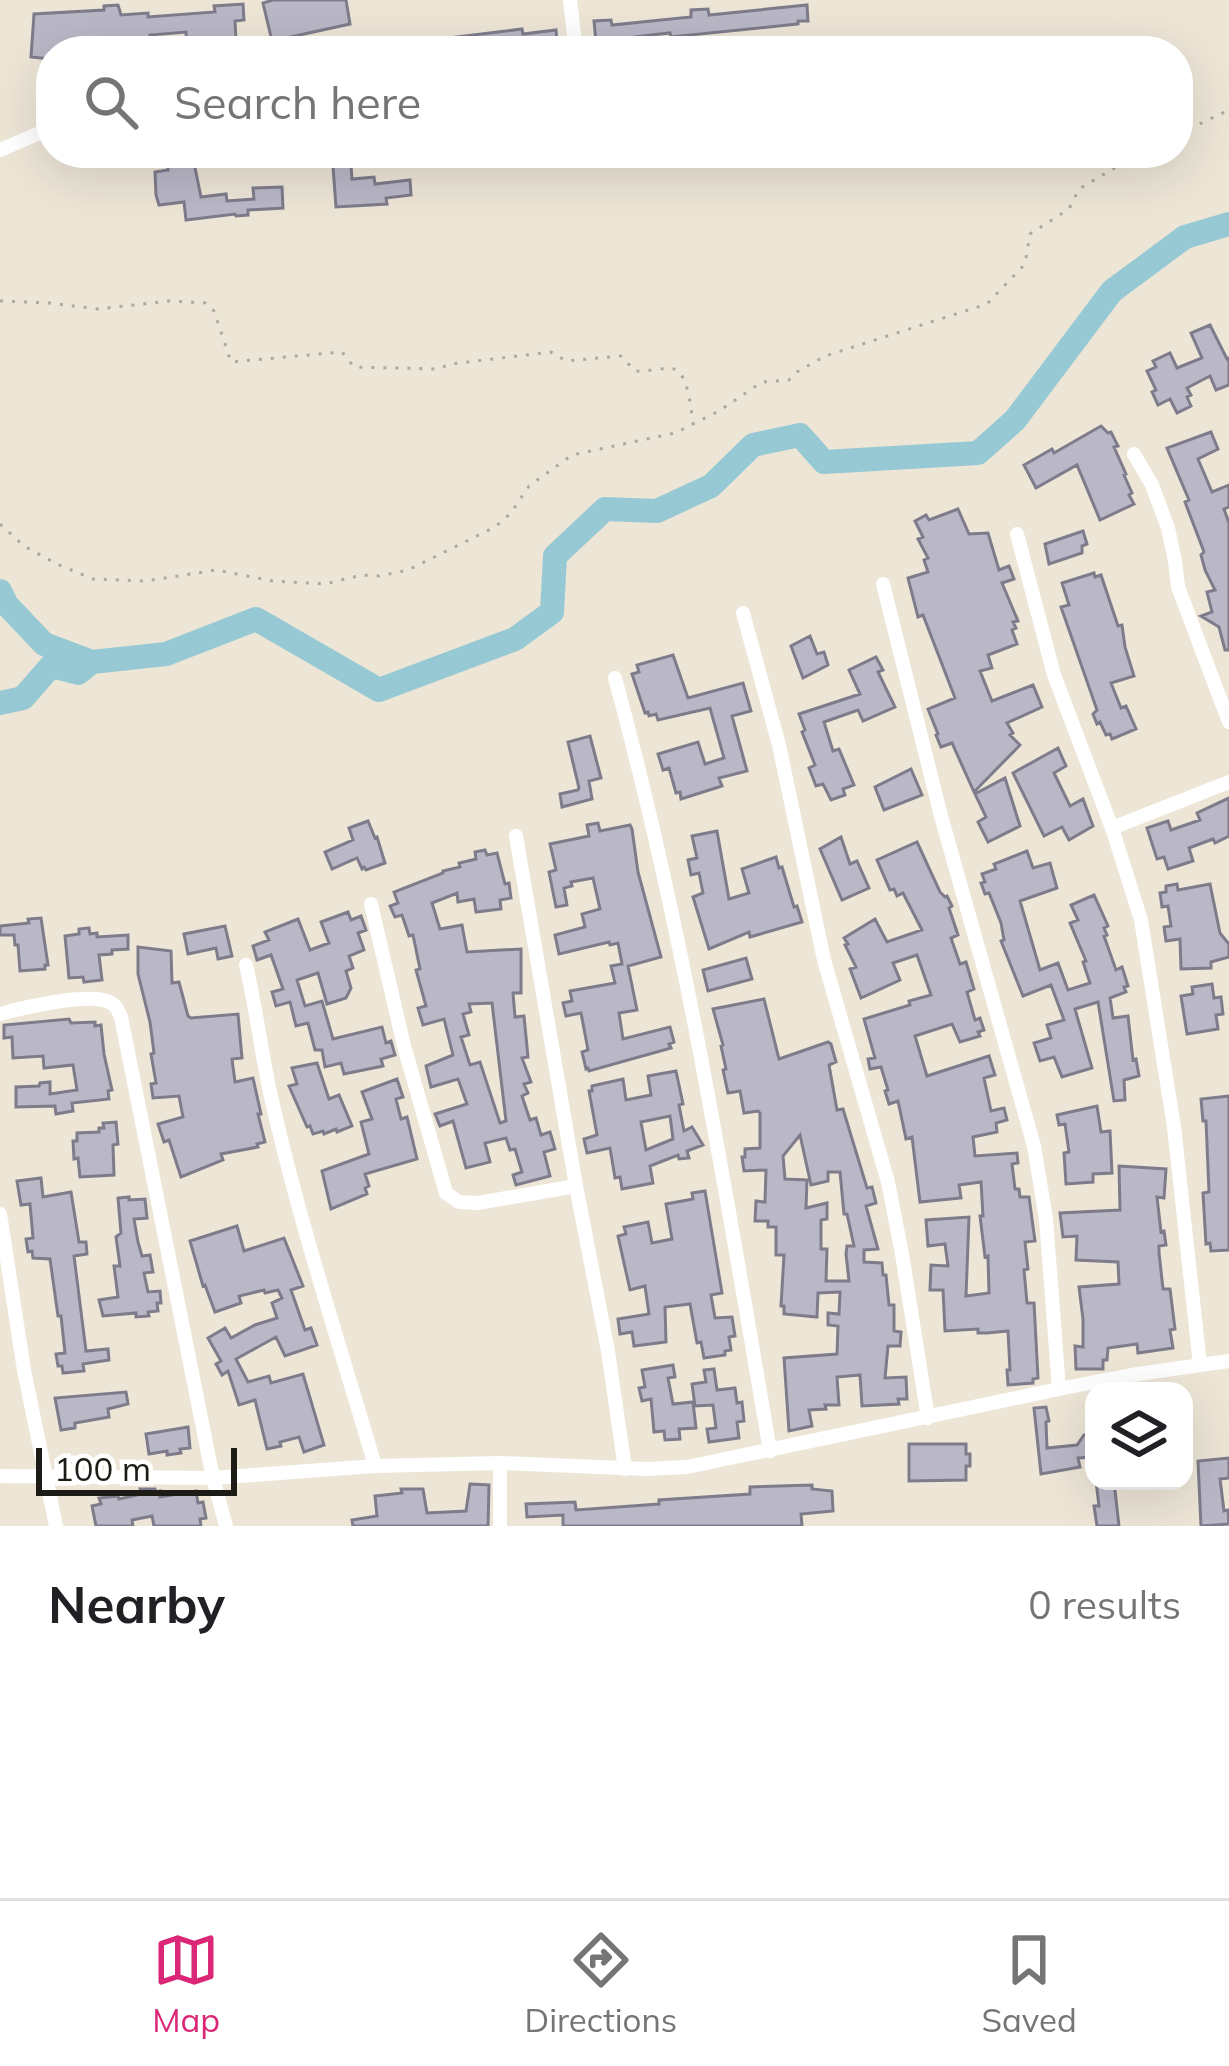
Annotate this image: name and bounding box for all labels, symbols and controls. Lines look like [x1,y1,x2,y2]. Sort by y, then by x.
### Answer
search box [36,36,1193,168]
icon: search [78,69,144,135]
text: Search here [174,74,421,130]
map controls [1085,1382,1193,1490]
button: layers [1085,1382,1193,1490]
scale bar [36,1442,237,1495]
text: 100 m [54,1448,151,1489]
text: Nearby [48,1572,225,1636]
text: 0 results [1028,1580,1181,1629]
tab: Map [152,1927,220,2040]
tab: Directions [525,1927,677,2040]
tab: Saved [982,1927,1077,2040]

